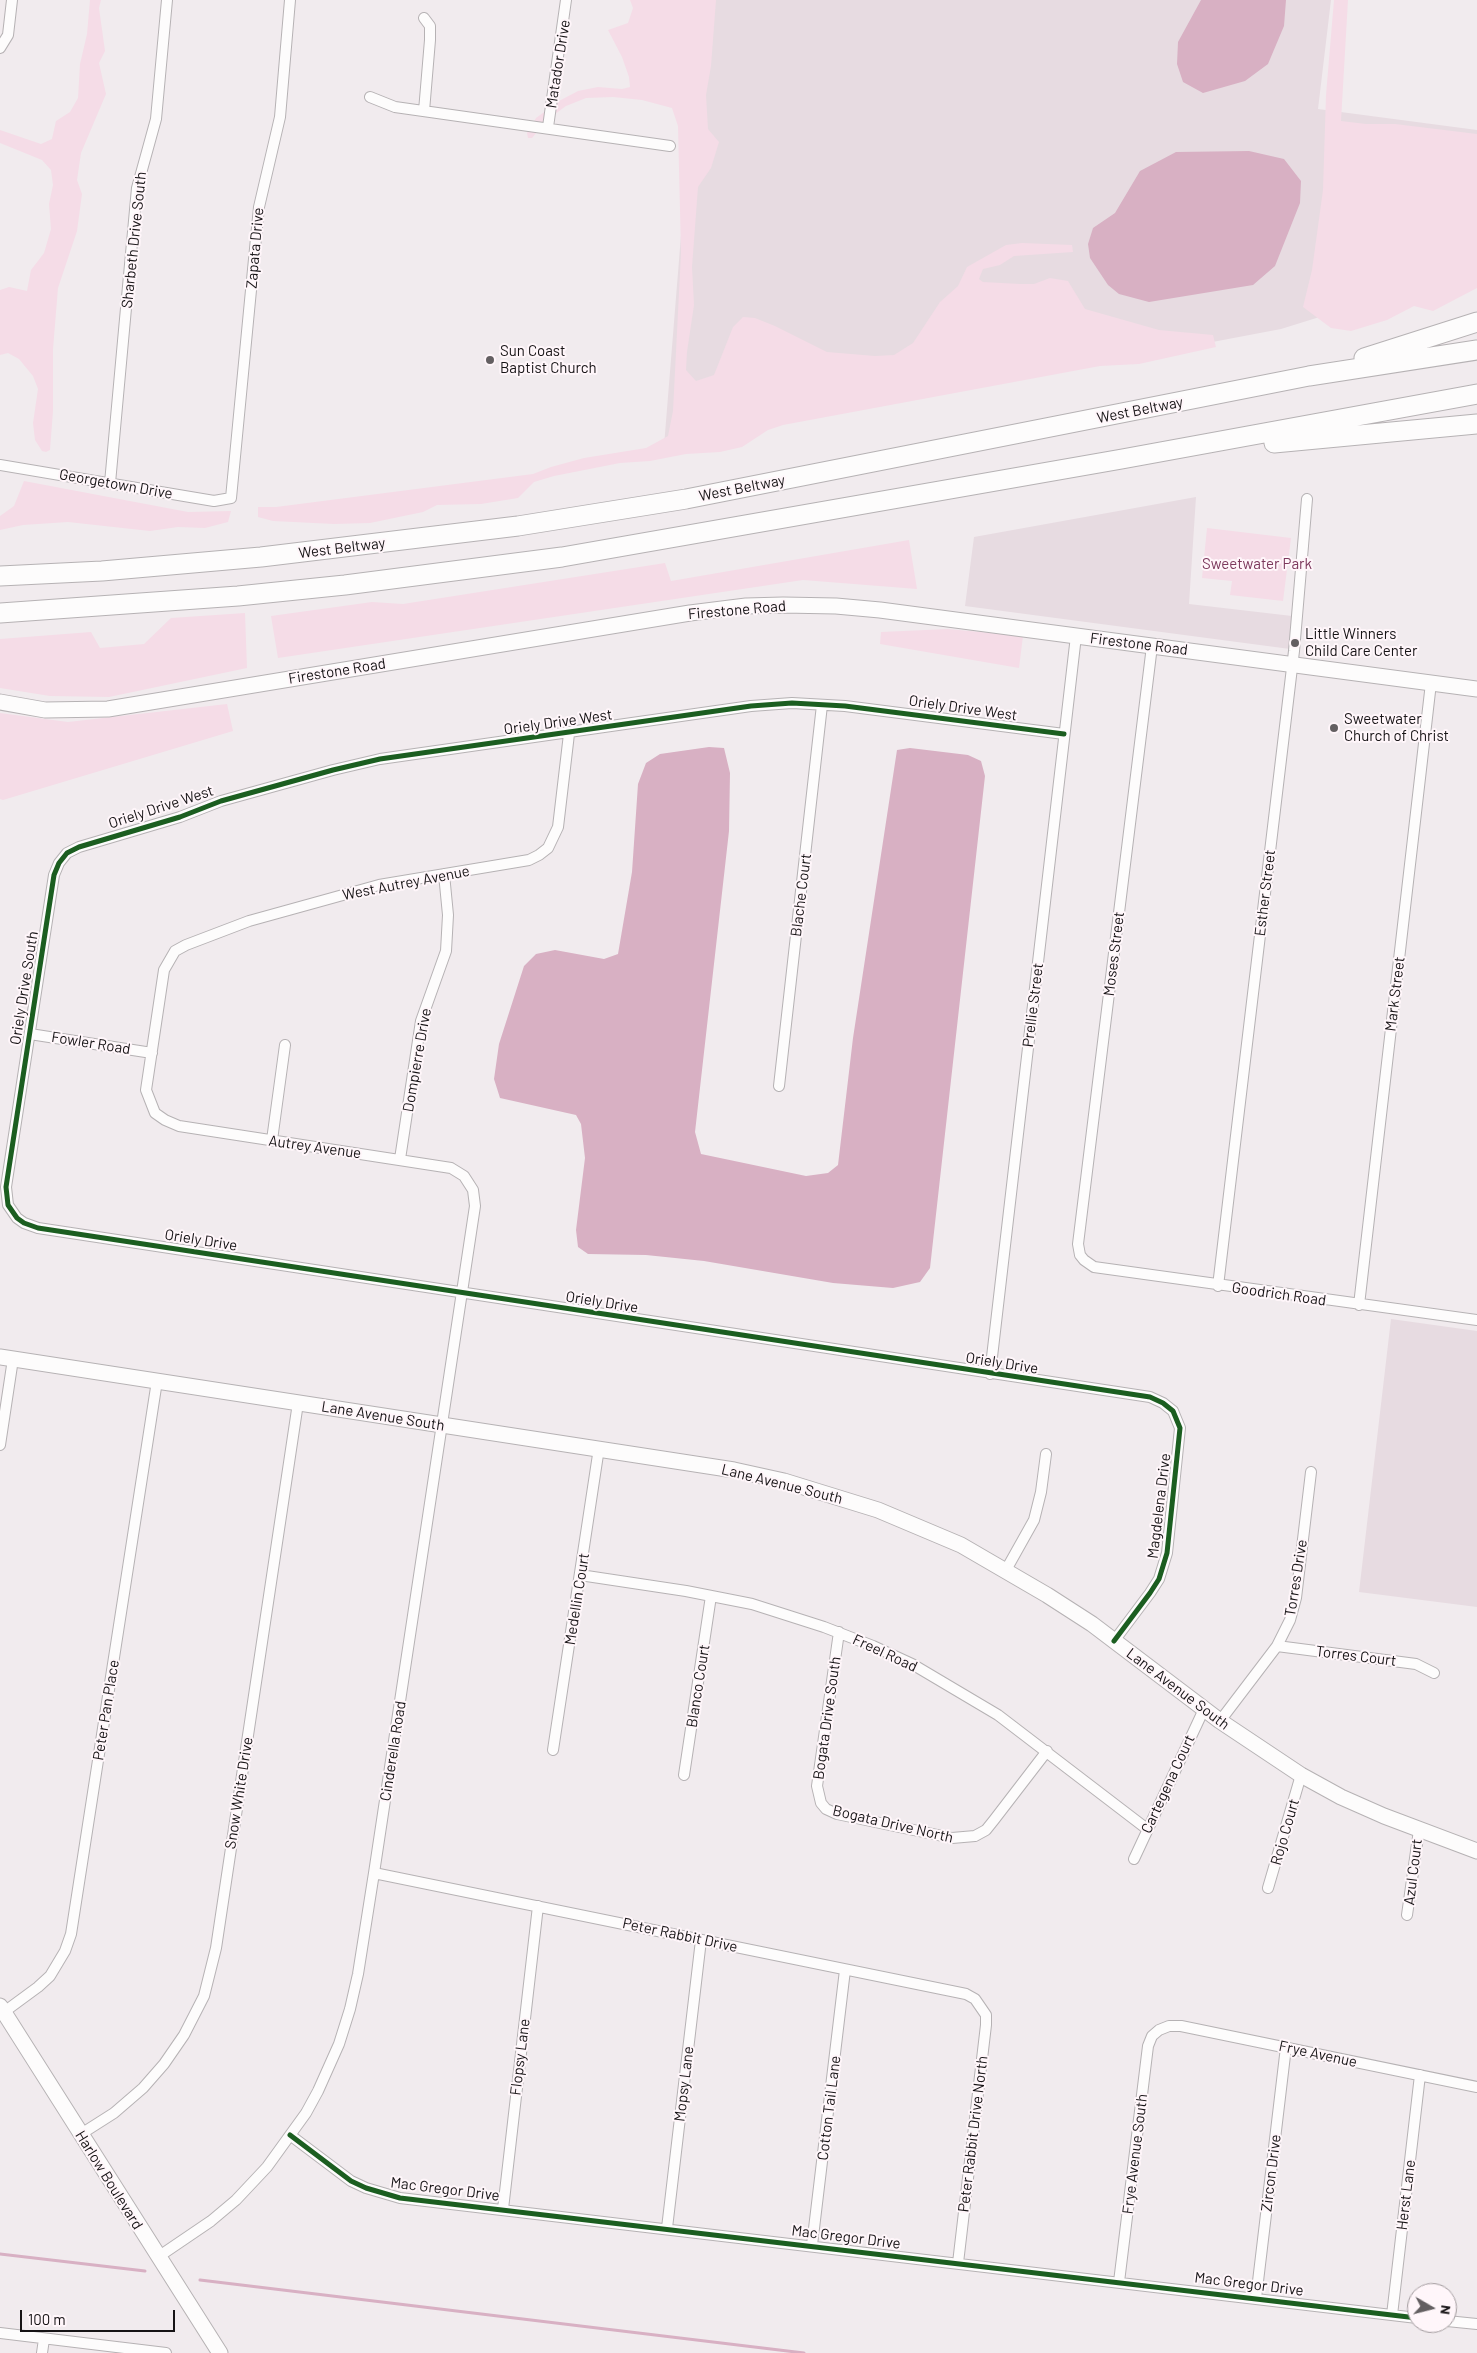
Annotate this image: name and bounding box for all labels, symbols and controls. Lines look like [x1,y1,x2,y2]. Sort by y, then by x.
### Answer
street label: Matador Drive [542,18,574,110]
street label: Sharbeth Drive South [118,171,150,309]
street label: Zapata Drive [242,207,268,289]
place label: Sun Coast Baptist Church [500,342,597,377]
marker: Sun Coast Baptist Church [484,354,496,366]
street label: West Beltway [1095,393,1185,427]
street label: Georgetown Drive [58,465,174,503]
street label: West Beltway [697,471,787,505]
street label: West Beltway [298,534,386,562]
park label: Sweetwater Park [1202,555,1312,573]
street label: Firestone Road [687,597,787,623]
place label: Little Winners Child Care Center [1305,625,1418,660]
street label: Firestone Road [1089,629,1189,659]
marker: Little Winners Child Care Center [1289,637,1301,649]
street label: Firestone Road [287,654,387,688]
street label: Oriely Drive West [908,691,1018,725]
street label: Oriely Drive West [503,705,613,739]
place label: Sweetwater Church of Christ [1344,710,1449,745]
marker: Sweetwater Church of Christ [1328,722,1340,734]
street label: Oriely Drive West [106,782,216,832]
street label: Esther Street [1251,849,1279,937]
street label: Blache Court [787,852,815,938]
street label: West Autrey Avenue [341,862,471,904]
street label: Moses Street [1100,911,1128,997]
street label: Oriely Drive South [6,930,42,1046]
street label: Mark Street [1381,956,1409,1032]
street label: Prellie Street [1019,962,1047,1048]
street label: Dompierre Drive [399,1007,435,1113]
street label: Fowler Road [50,1028,132,1058]
street label: Autrey Avenue [268,1132,362,1162]
street label: Oriely Drive [163,1225,239,1255]
street label: Goodrich Road [1231,1278,1327,1310]
street label: Oriely Drive [564,1287,640,1317]
street label: Oriely Drive [964,1348,1040,1378]
street label: Lane Avenue South [320,1397,446,1435]
street label: Magdelena Drive [1144,1452,1174,1560]
street label: Lane Avenue South [719,1460,845,1508]
street label: Torres Drive [1281,1538,1311,1618]
street label: Medellin Court [561,1552,593,1646]
street label: Freel Road [850,1630,920,1676]
street label: Torres Court [1315,1642,1397,1670]
street label: Blanco Court [683,1643,713,1729]
street label: Lane Avenue South [1123,1644,1233,1734]
street label: Bogata Drive South [809,1655,845,1781]
street label: Peter Pan Place [89,1658,123,1762]
street label: Cinderella Road [376,1700,410,1802]
street label: Cartegena Court [1137,1732,1199,1836]
street label: Snow White Drive [221,1736,257,1850]
street label: Rojo Court [1267,1797,1303,1867]
street label: Bogata Drive North [831,1801,955,1847]
street label: Azul Court [1400,1838,1426,1906]
street label: Peter Rabbit Drive [621,1914,739,1956]
street label: Flopsy Lane [506,2018,534,2096]
street label: Frye Avenue [1277,2037,1359,2071]
street label: Mopsy Lane [670,2045,698,2123]
street label: Cotton Tail Lane [814,2055,844,2161]
street label: Peter Rabbit Drive North [954,2055,992,2213]
street label: Frye Avenue South [1119,2093,1151,2215]
street label: Harlow Boulevard [71,2127,147,2233]
street label: Zircon Drive [1257,2133,1285,2213]
street label: Herst Lane [1393,2159,1419,2231]
street label: Mac Gregor Drive [389,2173,501,2205]
street label: Mac Gregor Drive [790,2221,902,2253]
street label: Mac Gregor Drive [1193,2268,1305,2300]
north arrow [1407,2283,1457,2333]
scale bar [22,2300,178,2332]
text: N [1437,2304,1455,2316]
text: 100 m [28,2310,66,2328]

